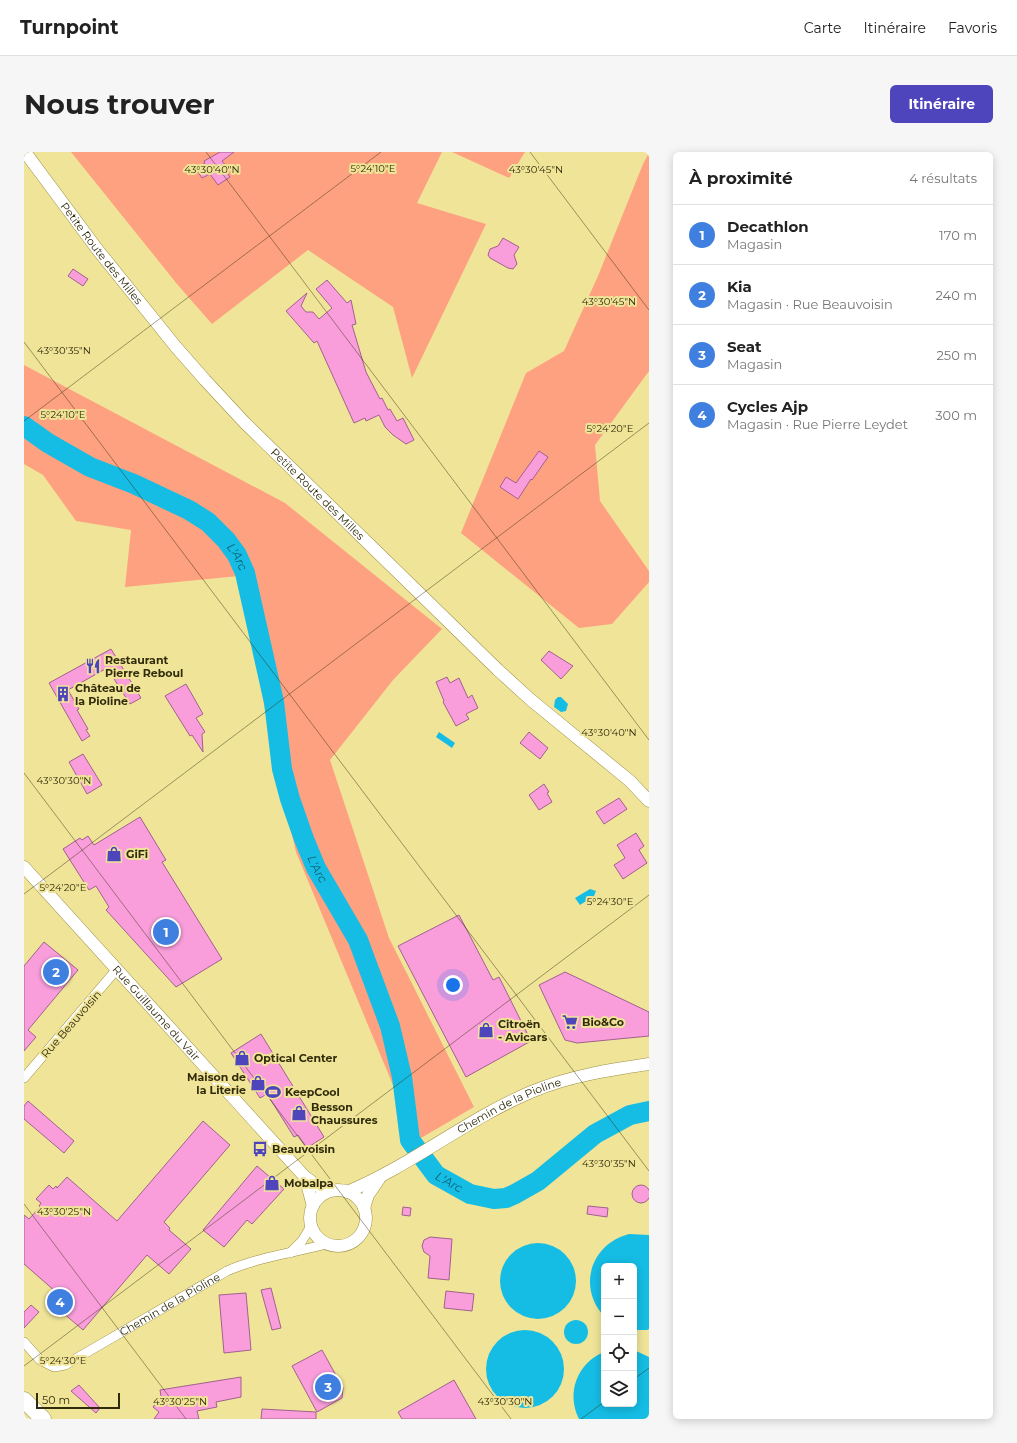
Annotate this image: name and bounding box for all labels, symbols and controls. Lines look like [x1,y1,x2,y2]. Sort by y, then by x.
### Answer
text: Turnpoint [20,16,119,39]
text: Carte [804,19,841,37]
text: Itinéraire [863,19,926,37]
text: Favoris [948,19,997,37]
button: Itinéraire [890,85,993,123]
text: Nous trouver [24,87,215,121]
text: 5°24'10"E [351,162,396,175]
text: 43°30'40"N [184,163,240,176]
text: 43°30'45"N [509,163,563,176]
text: À proximité [689,168,793,188]
text: 4 résultats [909,170,977,186]
street label: Petite Route des Milles [58,199,146,308]
text: Decathlon [727,217,809,236]
text: 1 [699,227,705,243]
text: 170 m [939,227,977,243]
text: Magasin [727,236,782,252]
text: Kia [727,277,752,296]
text: 2 [698,287,706,303]
text: 240 m [936,287,977,303]
text: 43°30'45"N [582,295,636,308]
text: Magasin · Rue Beauvoisin [727,296,893,312]
text: Seat [727,337,762,356]
text: 43°30'35"N [37,344,91,357]
text: 3 [698,347,706,363]
text: 250 m [936,347,977,363]
text: Magasin [727,356,782,372]
text: Cycles Ajp [727,397,808,416]
text: 4 [698,407,706,423]
text: 300 m [935,407,977,423]
text: 5°24'10"E [41,408,86,421]
text: Magasin · Rue Pierre Leydet [727,416,908,432]
text: 5°24'20"E [587,422,634,435]
street label: Petite Route des Milles [268,445,368,543]
water label: L'Arc [224,540,251,573]
place label: Restaurant Pierre Reboul [105,653,183,680]
restaurant icon: Restaurant Pierre Reboul [84,657,102,675]
place label: Château de la Pioline [75,681,141,708]
building icon: Château de la Pioline [54,685,72,703]
text: 43°30'40"N [581,726,637,739]
text: 43°30'30"N [36,774,92,787]
shop icon: GiFi [105,845,123,863]
place label: GiFi [126,847,148,861]
water label: L'Arc [305,853,331,886]
text: 5°24'20"E [40,881,87,894]
text: 5°24'30"E [587,895,634,908]
pin: 1 [153,917,179,947]
pin: 2 [43,957,69,987]
street label: Rue Guillaume du Vair [110,962,203,1063]
your location [443,975,463,995]
street label: Rue Beauvoisin [38,987,104,1061]
supermarket icon: Bio&Co [561,1013,579,1031]
place label: Bio&Co [582,1015,624,1029]
place label: Citroën - Avicars [498,1017,547,1044]
shop icon: Citroën - Avicars [477,1021,495,1039]
shop icon: Optical Center [233,1049,251,1067]
place label: Optical Center [254,1051,338,1065]
place label: Maison de la Literie [187,1070,246,1097]
shop icon: Maison de la Literie [249,1074,267,1092]
street label: Chemin de la Pioline [454,1075,563,1137]
sports icon: KeepCool [264,1083,282,1101]
place label: KeepCool [285,1085,340,1099]
place label: Besson Chaussures [311,1100,378,1127]
shop icon: Besson Chaussures [290,1104,308,1122]
bus stop icon: Beauvoisin [251,1140,269,1158]
place label: Beauvoisin [272,1142,335,1156]
text: 43°30'35"N [582,1157,636,1170]
water label: L'Arc [433,1168,466,1196]
shop icon: Mobalpa [263,1174,281,1192]
place label: Mobalpa [284,1176,334,1190]
text: 43°30'25"N [37,1205,91,1218]
map controls [601,1263,637,1407]
button: + [601,1263,637,1299]
street label: Chemin de la Pioline [117,1269,223,1339]
pin: 4 [47,1287,73,1317]
button: − [601,1299,637,1335]
button: locate [601,1335,637,1371]
text: 5°24'30"E [40,1354,87,1367]
button: layers [601,1371,637,1407]
pin: 3 [315,1372,341,1402]
scale bar [36,1391,120,1410]
text: 50 m [42,1393,70,1407]
text: 43°30'25"N [153,1395,207,1408]
text: 43°30'30"N [477,1395,533,1408]

